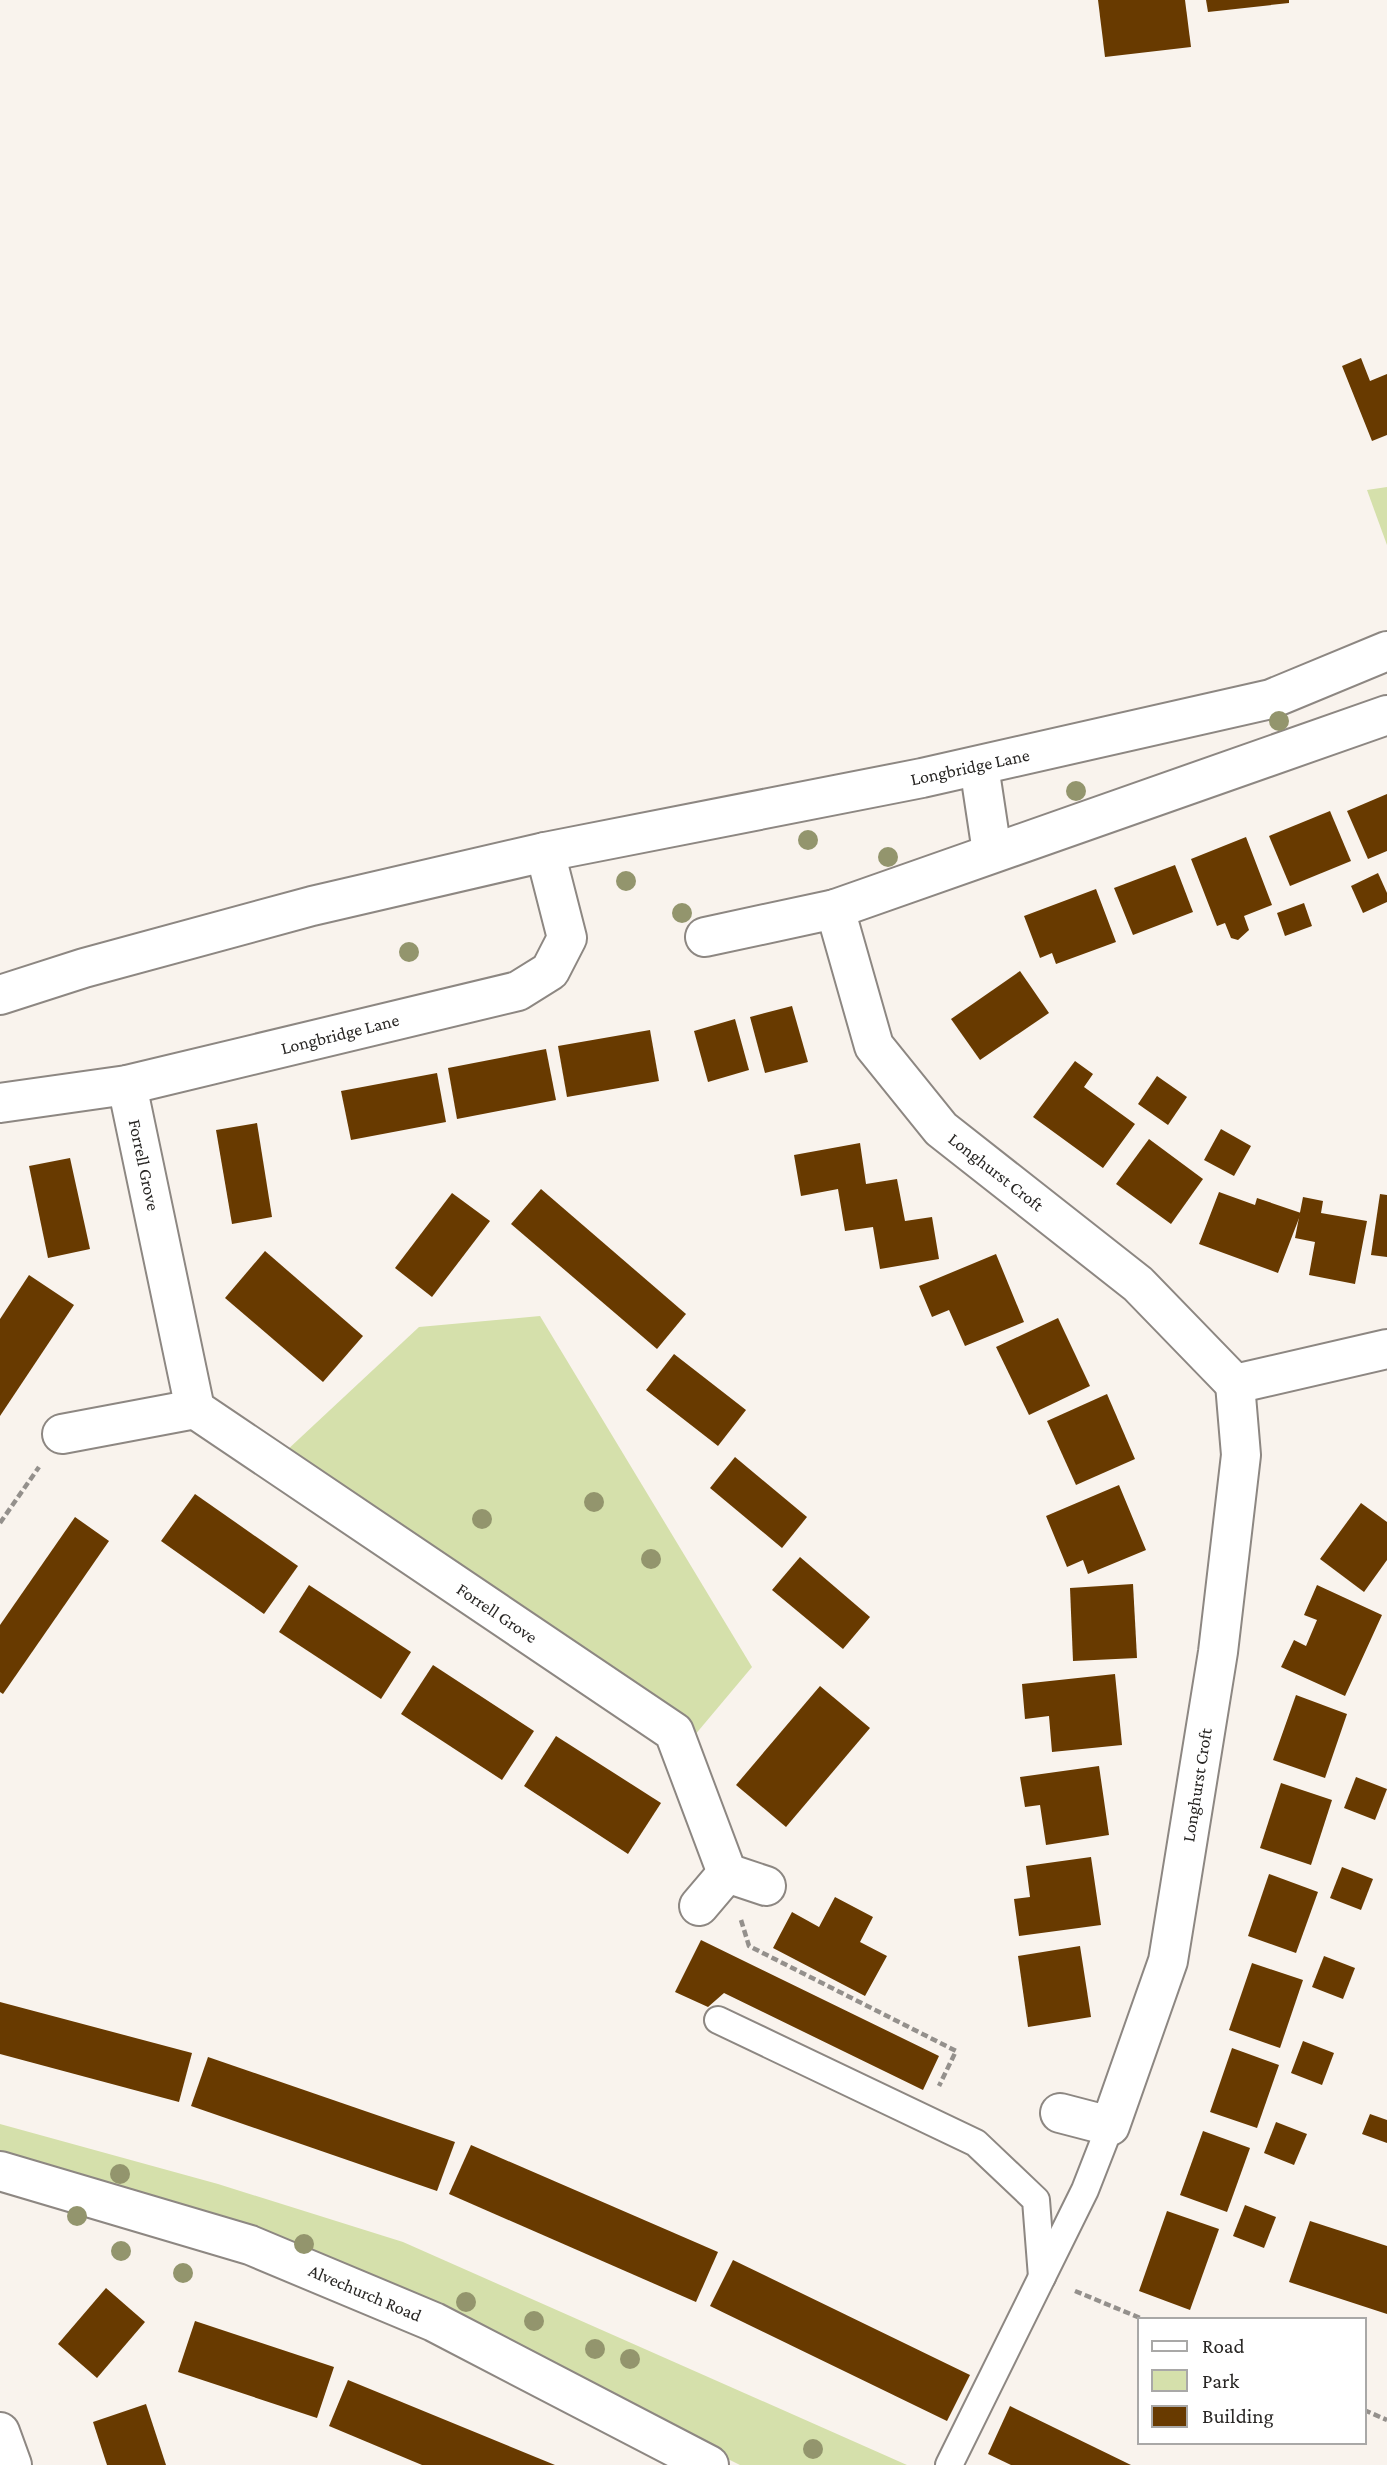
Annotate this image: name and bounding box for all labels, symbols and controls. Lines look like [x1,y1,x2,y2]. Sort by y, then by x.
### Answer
street label: Longbridge Lane [909,745,1031,789]
street label: Longbridge Lane [279,1010,401,1058]
street label: Forrell Grove [125,1117,163,1213]
street label: Longhurst Croft [945,1129,1048,1216]
street label: Forrell Grove [453,1579,541,1647]
street label: Longhurst Croft [1178,1726,1216,1843]
street label: Alvechurch Road [306,2260,425,2326]
legend [1138,2318,1366,2444]
text: Road [1202,2334,1245,2358]
text: Park [1202,2369,1239,2393]
text: Building [1202,2404,1274,2428]

